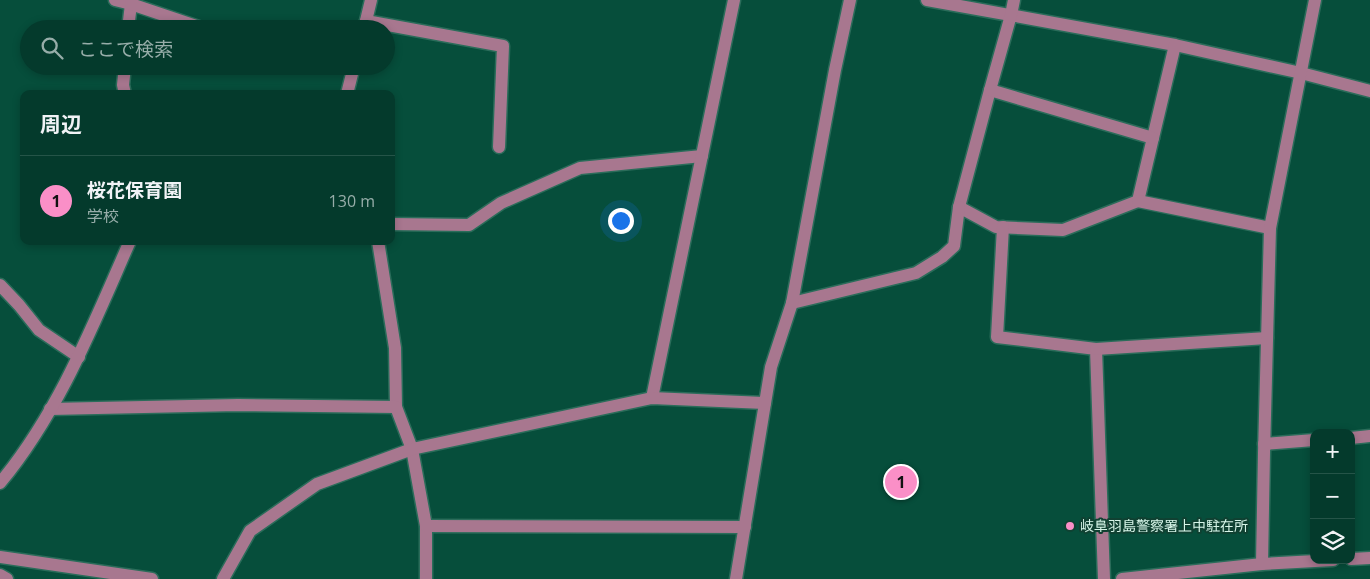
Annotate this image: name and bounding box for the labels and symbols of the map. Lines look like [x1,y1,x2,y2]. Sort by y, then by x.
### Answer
your location [608,208,634,234]
pin: 1 [885,463,917,501]
place label: 岐阜羽島警察署上中駐在所 [1080,516,1248,535]
marker: 岐阜羽島警察署上中駐在所 [1064,520,1076,532]

